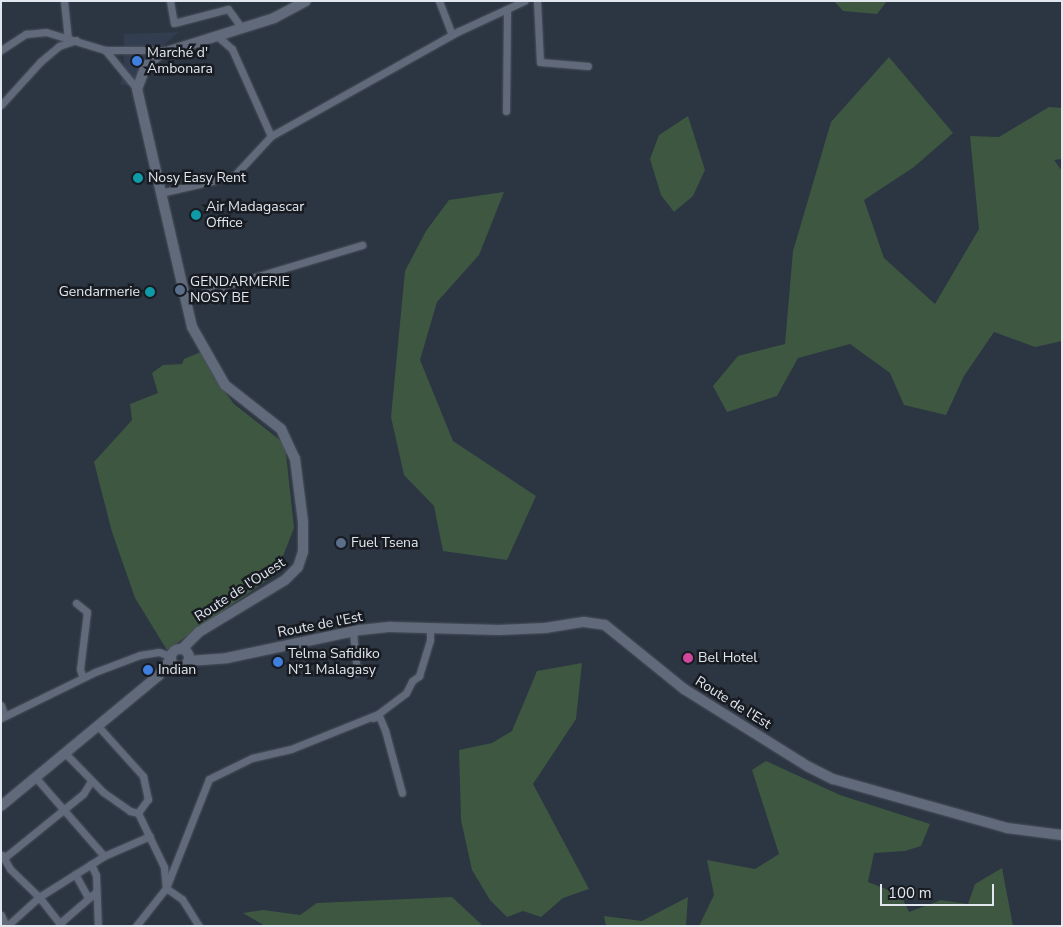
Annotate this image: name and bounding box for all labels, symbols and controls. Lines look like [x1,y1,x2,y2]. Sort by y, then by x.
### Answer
place label: Marché d' Ambonara [147,45,213,78]
marker: Marché d' Ambonara [131,55,143,67]
place label: Nosy Easy Rent [148,170,246,186]
marker: Nosy Easy Rent [132,172,144,184]
place label: Air Madagascar Office [206,199,304,232]
marker: Air Madagascar Office [190,209,202,221]
place label: GENDARMERIE NOSY BE [190,274,290,306]
place label: Gendarmerie [59,284,140,300]
marker: GENDARMERIE NOSY BE [174,284,186,296]
marker: Gendarmerie [144,286,156,298]
place label: Fuel Tsena [351,535,418,551]
marker: Fuel Tsena [335,537,347,549]
street label: Route de l'Ouest [192,555,288,625]
street label: Route de l'Est [276,609,364,641]
place label: Telma Safidiko N°1 Malagasy [288,646,380,679]
place label: Bel Hotel [698,650,757,666]
marker: Bel Hotel [682,652,694,664]
marker: Telma Safidiko N°1 Malagasy [272,656,284,668]
place label: Indian [158,662,196,678]
marker: Indian [142,664,154,676]
street label: Route de l'Est [692,673,774,733]
scale bar [883,874,997,906]
text: 100 m [888,883,932,903]

